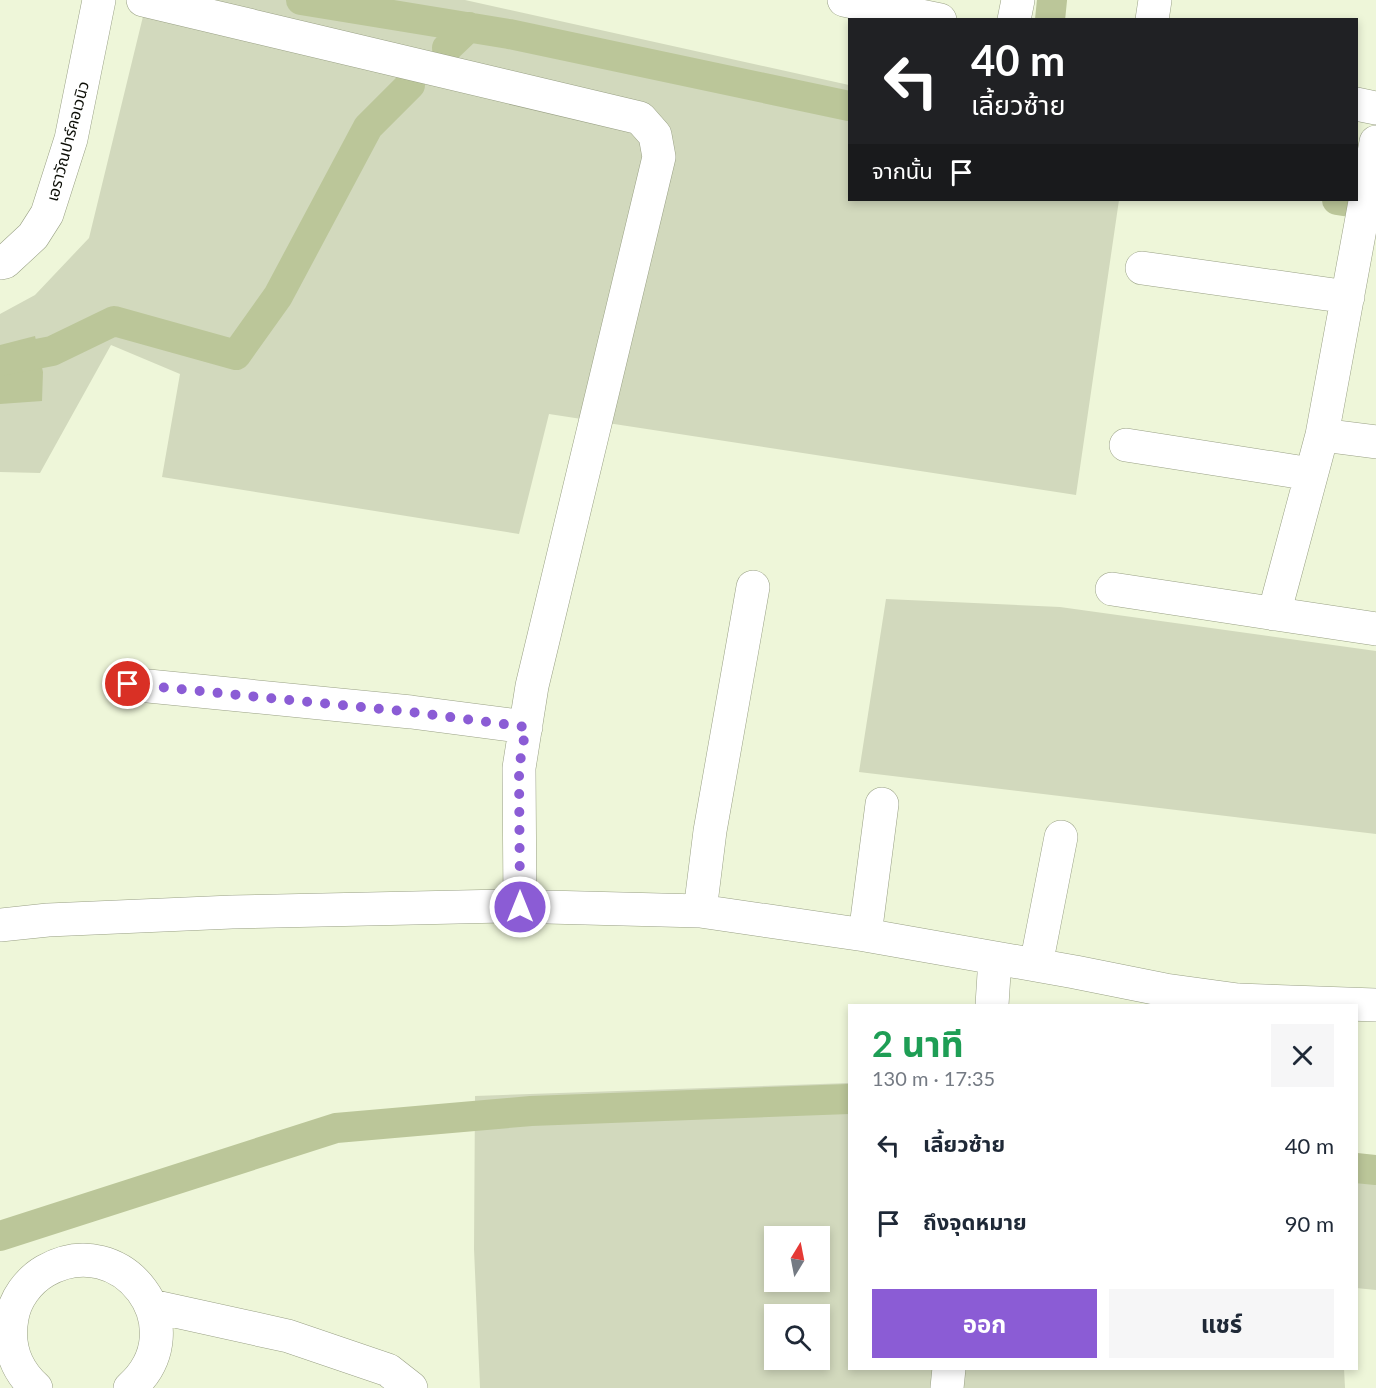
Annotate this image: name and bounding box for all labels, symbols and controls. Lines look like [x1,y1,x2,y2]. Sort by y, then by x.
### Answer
text: 40 m [971,35,1065,85]
icon: left [872,42,950,120]
street label: เอราวัณปาร์คอเวนิว [42,79,92,203]
text: เลี้ยวซ้าย [971,88,1065,121]
icon: arrive [945,156,978,189]
text: จากนั้น [872,157,933,184]
pin [102,658,153,709]
icon: arrive [111,667,144,700]
position arrow [488,875,552,939]
text: 2 นาที [872,1021,964,1065]
button: close [1271,1024,1334,1087]
text: 130 m · 17:35 [872,1066,995,1090]
icon: left [872,1129,905,1162]
text: เลี้ยวซ้าย [923,1130,1005,1157]
text: 40 m [1285,1132,1334,1159]
icon: arrive [872,1207,905,1240]
text: ถึงจุดหมาย [923,1208,1027,1235]
text: 90 m [1285,1210,1334,1237]
north arrow [764,1226,830,1292]
map controls [764,1226,830,1370]
button: ออก [872,1289,1097,1358]
button: แชร์ [1109,1289,1334,1358]
button: search [764,1304,830,1370]

